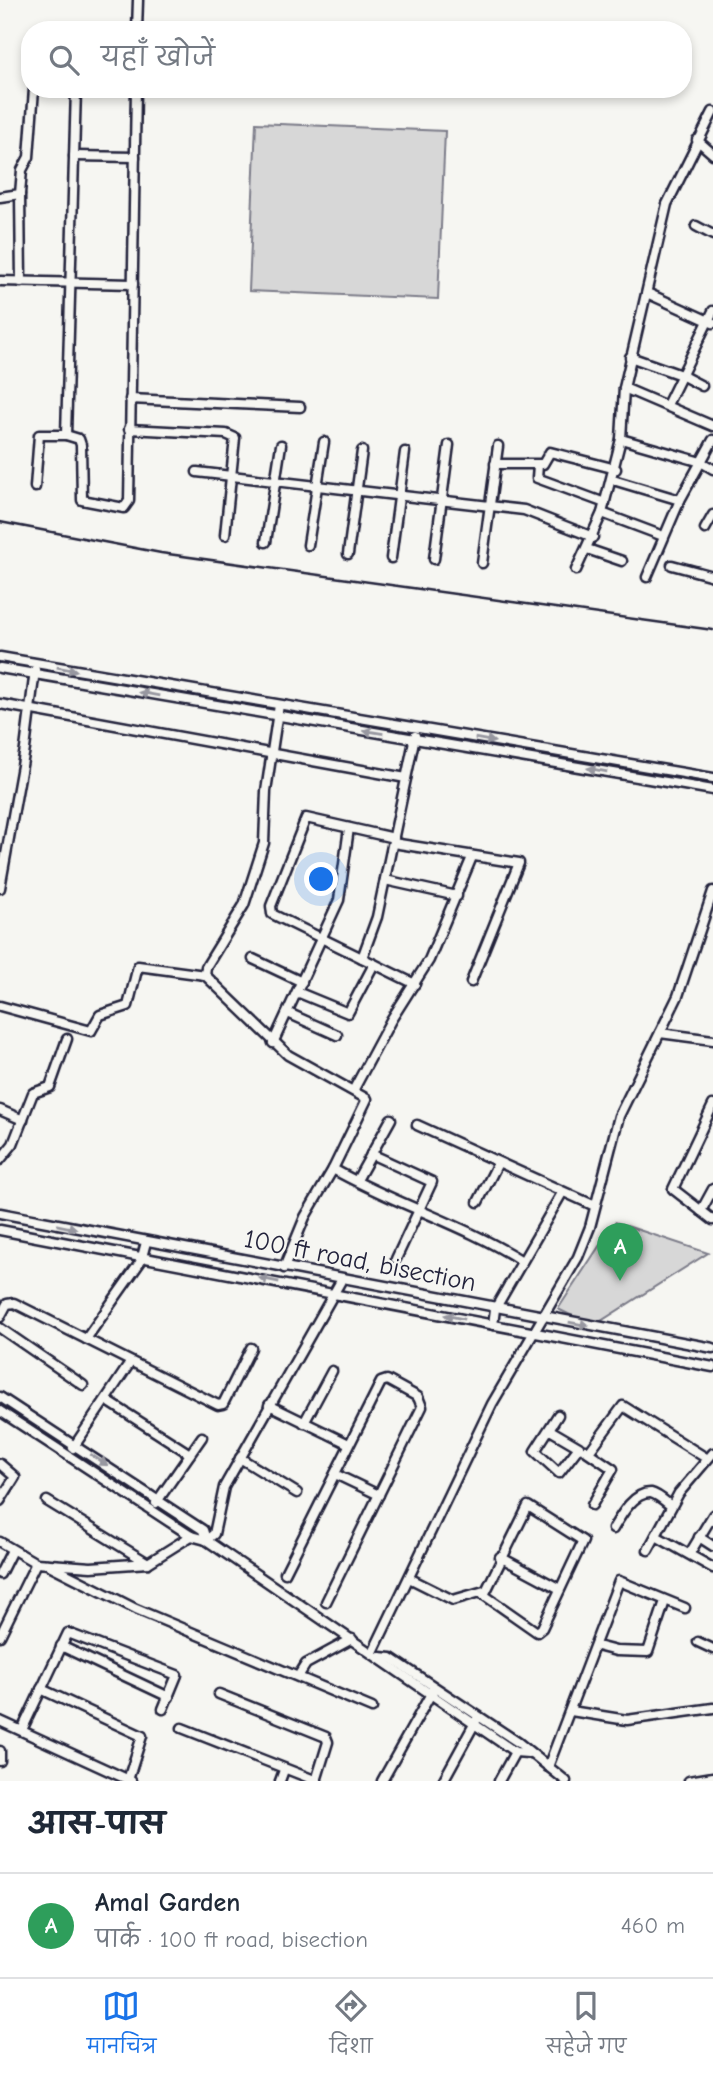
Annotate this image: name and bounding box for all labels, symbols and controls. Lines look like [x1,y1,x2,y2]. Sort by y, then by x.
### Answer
search box [21,21,692,98]
icon: search [45,41,83,79]
text: यहाँ खोजें [101,43,215,73]
one-way arrow [56,664,78,675]
one-way arrow [138,688,160,699]
one-way arrow [362,726,384,737]
one-way arrow [474,735,496,746]
one-way arrow [586,764,608,775]
your location [304,862,338,896]
one-way arrow [56,1221,78,1232]
pin: A [597,1223,643,1281]
street label: 100 ft road, bisection [242,1224,478,1298]
one-way arrow [258,1275,280,1286]
one-way arrow [443,1311,465,1322]
one-way arrow [568,1319,590,1330]
one-way arrow [90,1453,108,1467]
text: आस-पास [28,1807,165,1842]
text: Amal Garden [95,1888,240,1918]
text: A [45,1912,57,1939]
text: 460 m [621,1912,685,1939]
text: पार्क · 100 ft road, bisection [95,1926,368,1953]
tab: मानचित्र [87,1987,156,2067]
tab: दिशा [330,1987,373,2067]
tab: सहेजे गए [546,1987,626,2067]

